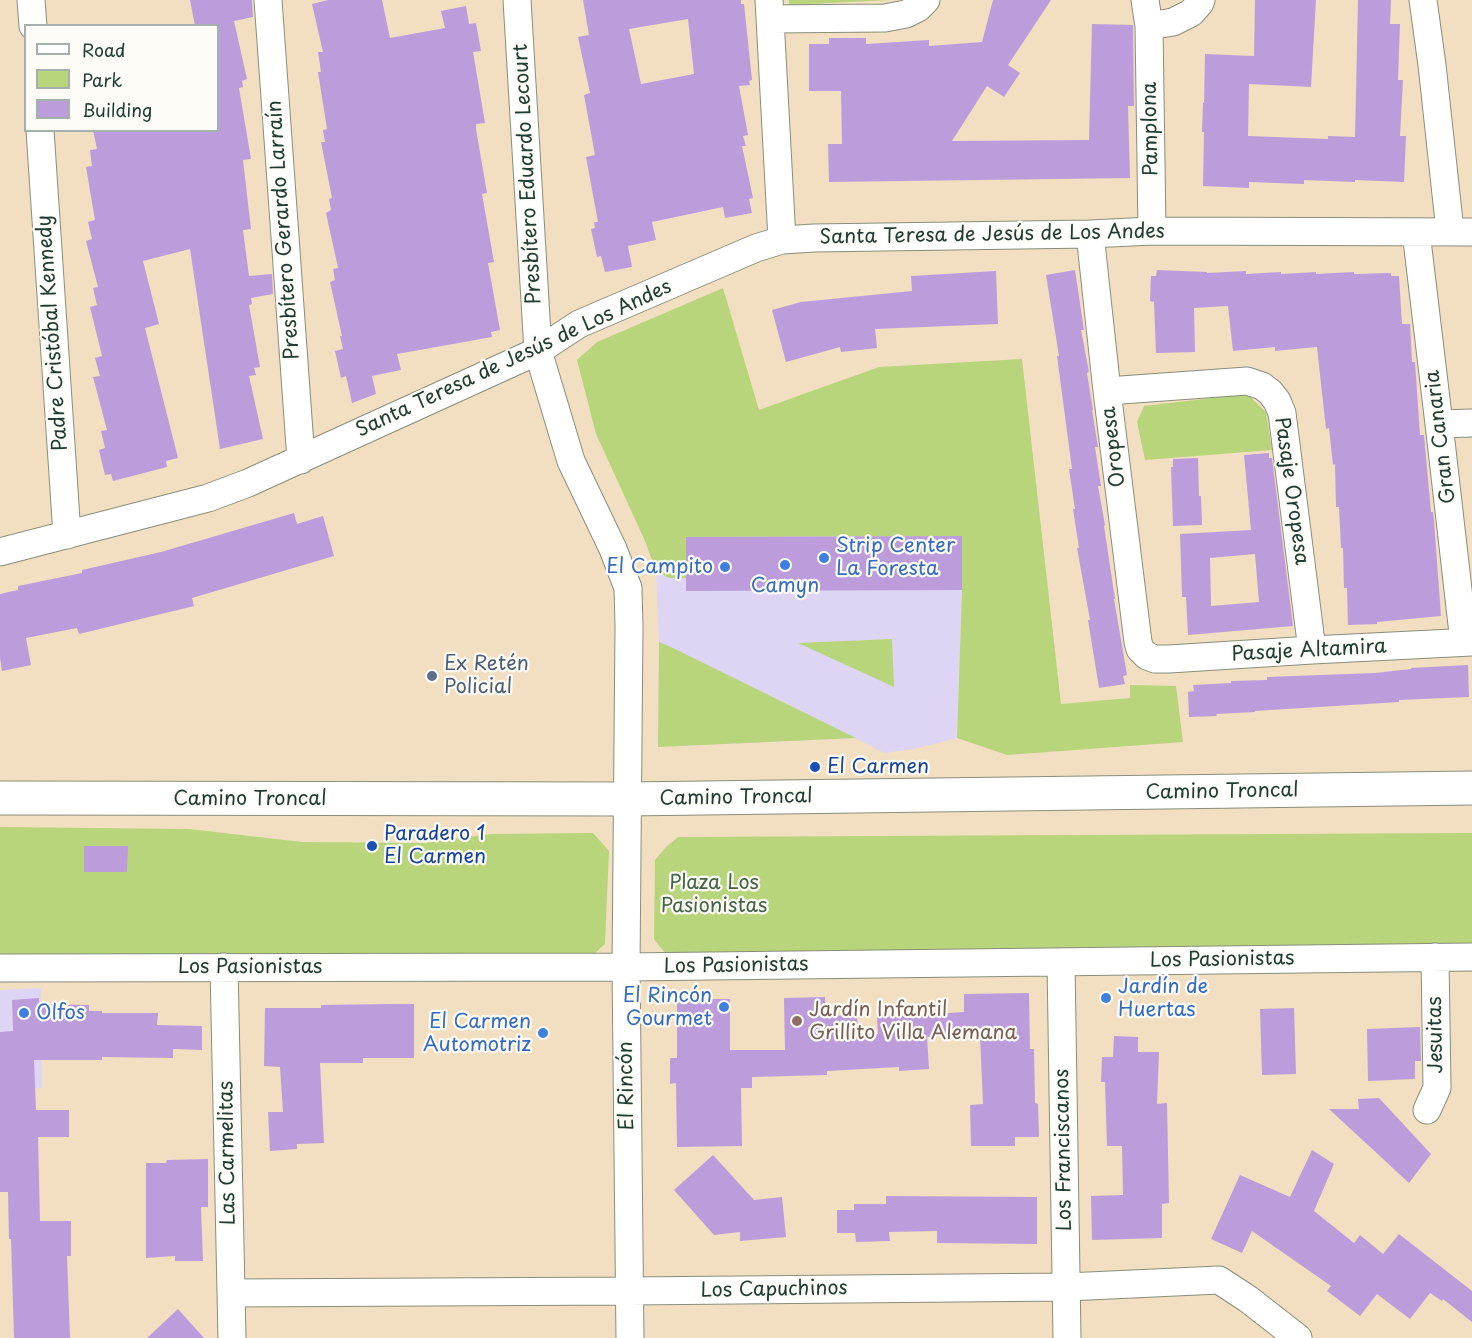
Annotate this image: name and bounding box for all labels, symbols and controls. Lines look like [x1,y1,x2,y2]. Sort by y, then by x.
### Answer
legend [24,24,219,132]
text: Road [82,36,126,63]
street label: Presbítero Eduardo Lecourt [509,43,547,305]
text: Park [82,66,122,93]
street label: Pamplona [1138,82,1164,176]
text: Building [82,96,152,123]
street label: Presbítero Gerardo Larraín [263,100,305,360]
street label: Padre Cristóbal Kennedy [33,214,73,452]
street label: Santa Teresa de Jesús de Los Andes [819,220,1165,250]
street label: Santa Teresa de Jesús de Los Andes [352,275,676,443]
street label: Gran Canaria [1421,369,1461,505]
street label: Oropesa [1097,405,1131,489]
street label: Pasaje Oropesa [1269,416,1313,566]
place label: Strip Center La Foresta [836,534,955,581]
marker: Strip Center La Foresta [817,551,831,565]
place label: El Campito [606,555,713,579]
marker: Camyn [778,558,792,572]
marker: El Campito [718,560,732,574]
place label: Camyn [751,574,819,598]
street label: Pasaje Altamira [1231,635,1387,667]
place label: Ex Retén Policial [444,652,529,699]
marker: Ex Retén Policial [425,669,439,683]
place label: El Carmen [827,755,929,779]
marker: El Carmen [808,760,822,774]
street label: Camino Troncal [1145,779,1299,805]
street label: Camino Troncal [659,785,813,811]
street label: Camino Troncal [173,787,327,811]
place label: Paradero 1 El Carmen [384,822,486,869]
marker: Paradero 1 El Carmen [365,839,379,853]
park label: Plaza Los Pasionistas [661,871,767,918]
street label: Los Pasionistas [1149,947,1295,973]
street label: Los Pasionistas [663,953,809,979]
street label: Los Pasionistas [178,955,322,979]
place label: Jardín de Huertas [1118,975,1208,1022]
place label: El Rincón Gourmet [623,984,712,1031]
marker: Jardín de Huertas [1099,991,1113,1005]
street label: Jesuitas [1423,996,1449,1074]
place label: Jardín Infantil Grillito Villa Alemana [809,998,1017,1045]
marker: El Rincón Gourmet [717,1000,731,1014]
place label: Olfos [36,1001,85,1025]
marker: Olfos [17,1006,31,1020]
place label: El Carmen Automotriz [423,1010,531,1057]
marker: Jardín Infantil Grillito Villa Alemana [790,1014,804,1028]
marker: El Carmen Automotriz [536,1026,550,1040]
street label: El Rincón [614,1041,640,1131]
street label: Los Franciscanos [1051,1068,1077,1232]
street label: Las Carmelitas [215,1081,241,1225]
street label: Los Capuchinos [700,1277,848,1303]

